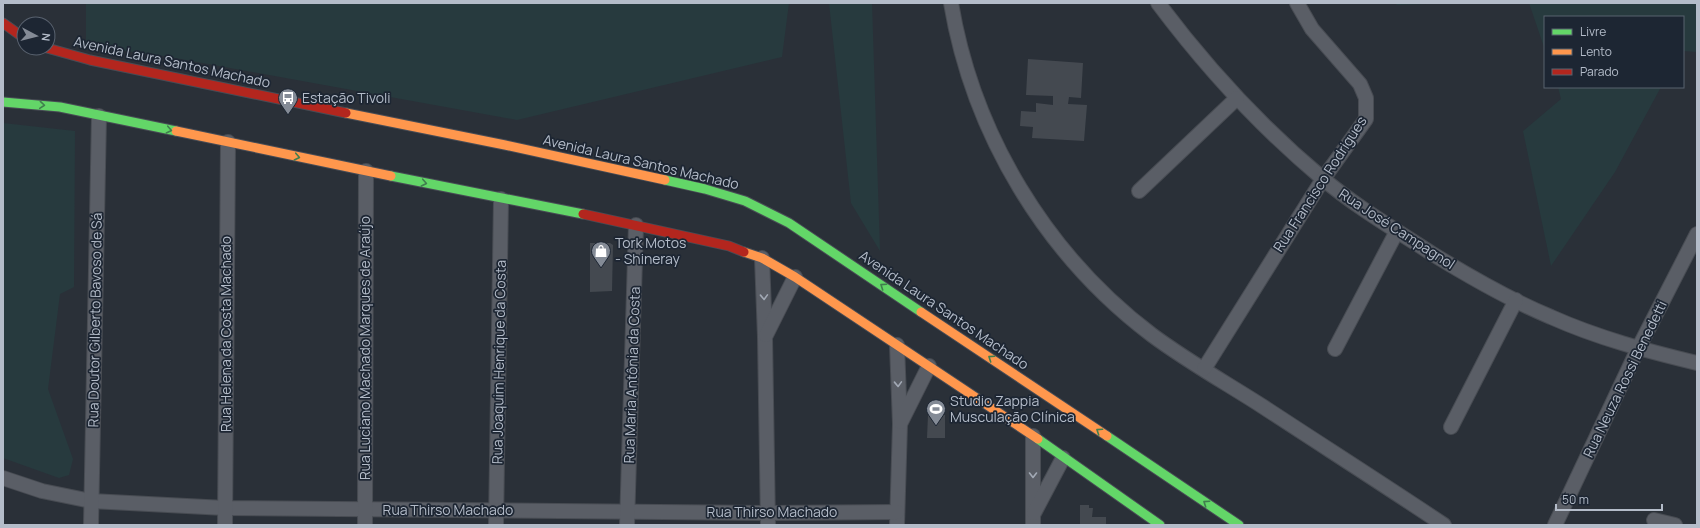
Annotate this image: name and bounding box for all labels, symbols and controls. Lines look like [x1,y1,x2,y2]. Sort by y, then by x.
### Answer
north arrow [16,16,56,56]
legend [1544,16,1684,88]
text: Livre [1580,23,1606,40]
street label: Avenida Laura Santos Machado [72,31,272,92]
text: N [38,32,54,42]
text: Lento [1580,43,1612,60]
text: Parado [1580,63,1619,80]
bus stop icon: Estação Tivoli [277,87,299,115]
place label: Estação Tivoli [302,88,391,107]
one-way arrow [39,100,45,109]
street label: Rua Francisco Rodrigues [1269,112,1371,255]
one-way arrow [166,126,172,134]
street label: Avenida Laura Santos Machado [541,130,741,193]
one-way arrow [293,152,300,160]
one-way arrow [421,179,427,187]
street label: Rua José Campagnol [1336,184,1459,273]
street label: Rua Doutor Gilberto Bavoso de Sá [83,212,106,428]
street label: Rua Luciano Machado Marques de Araújo [355,216,374,480]
place label: Tork Motos - Shineray [615,233,686,268]
street label: Rua Helena da Costa Machado [216,236,235,432]
shop icon: Tork Motos - Shineray [590,240,612,268]
street label: Avenida Laura Santos Machado [856,246,1033,374]
street label: Rua Joaquim Henrique da Costa [487,260,510,464]
one-way arrow [880,284,887,291]
street label: Rua Maria Antônia da Costa [619,286,644,464]
one-way arrow [759,294,768,300]
street label: Rua Neuza Rossi Benedetti [1578,297,1671,460]
one-way arrow [988,356,995,363]
one-way arrow [894,381,902,387]
place label: Studio Zappia Musculação Clínica [950,391,1075,426]
sports icon: Studio Zappia Musculação Clínica [925,398,947,426]
one-way arrow [1096,429,1103,436]
one-way arrow [1029,472,1037,478]
scale bar [1556,486,1662,512]
text: 50 m [1562,491,1589,508]
street label: Rua Thirso Machado [383,500,513,519]
one-way arrow [1204,501,1211,508]
street label: Rua Thirso Machado [707,502,837,521]

